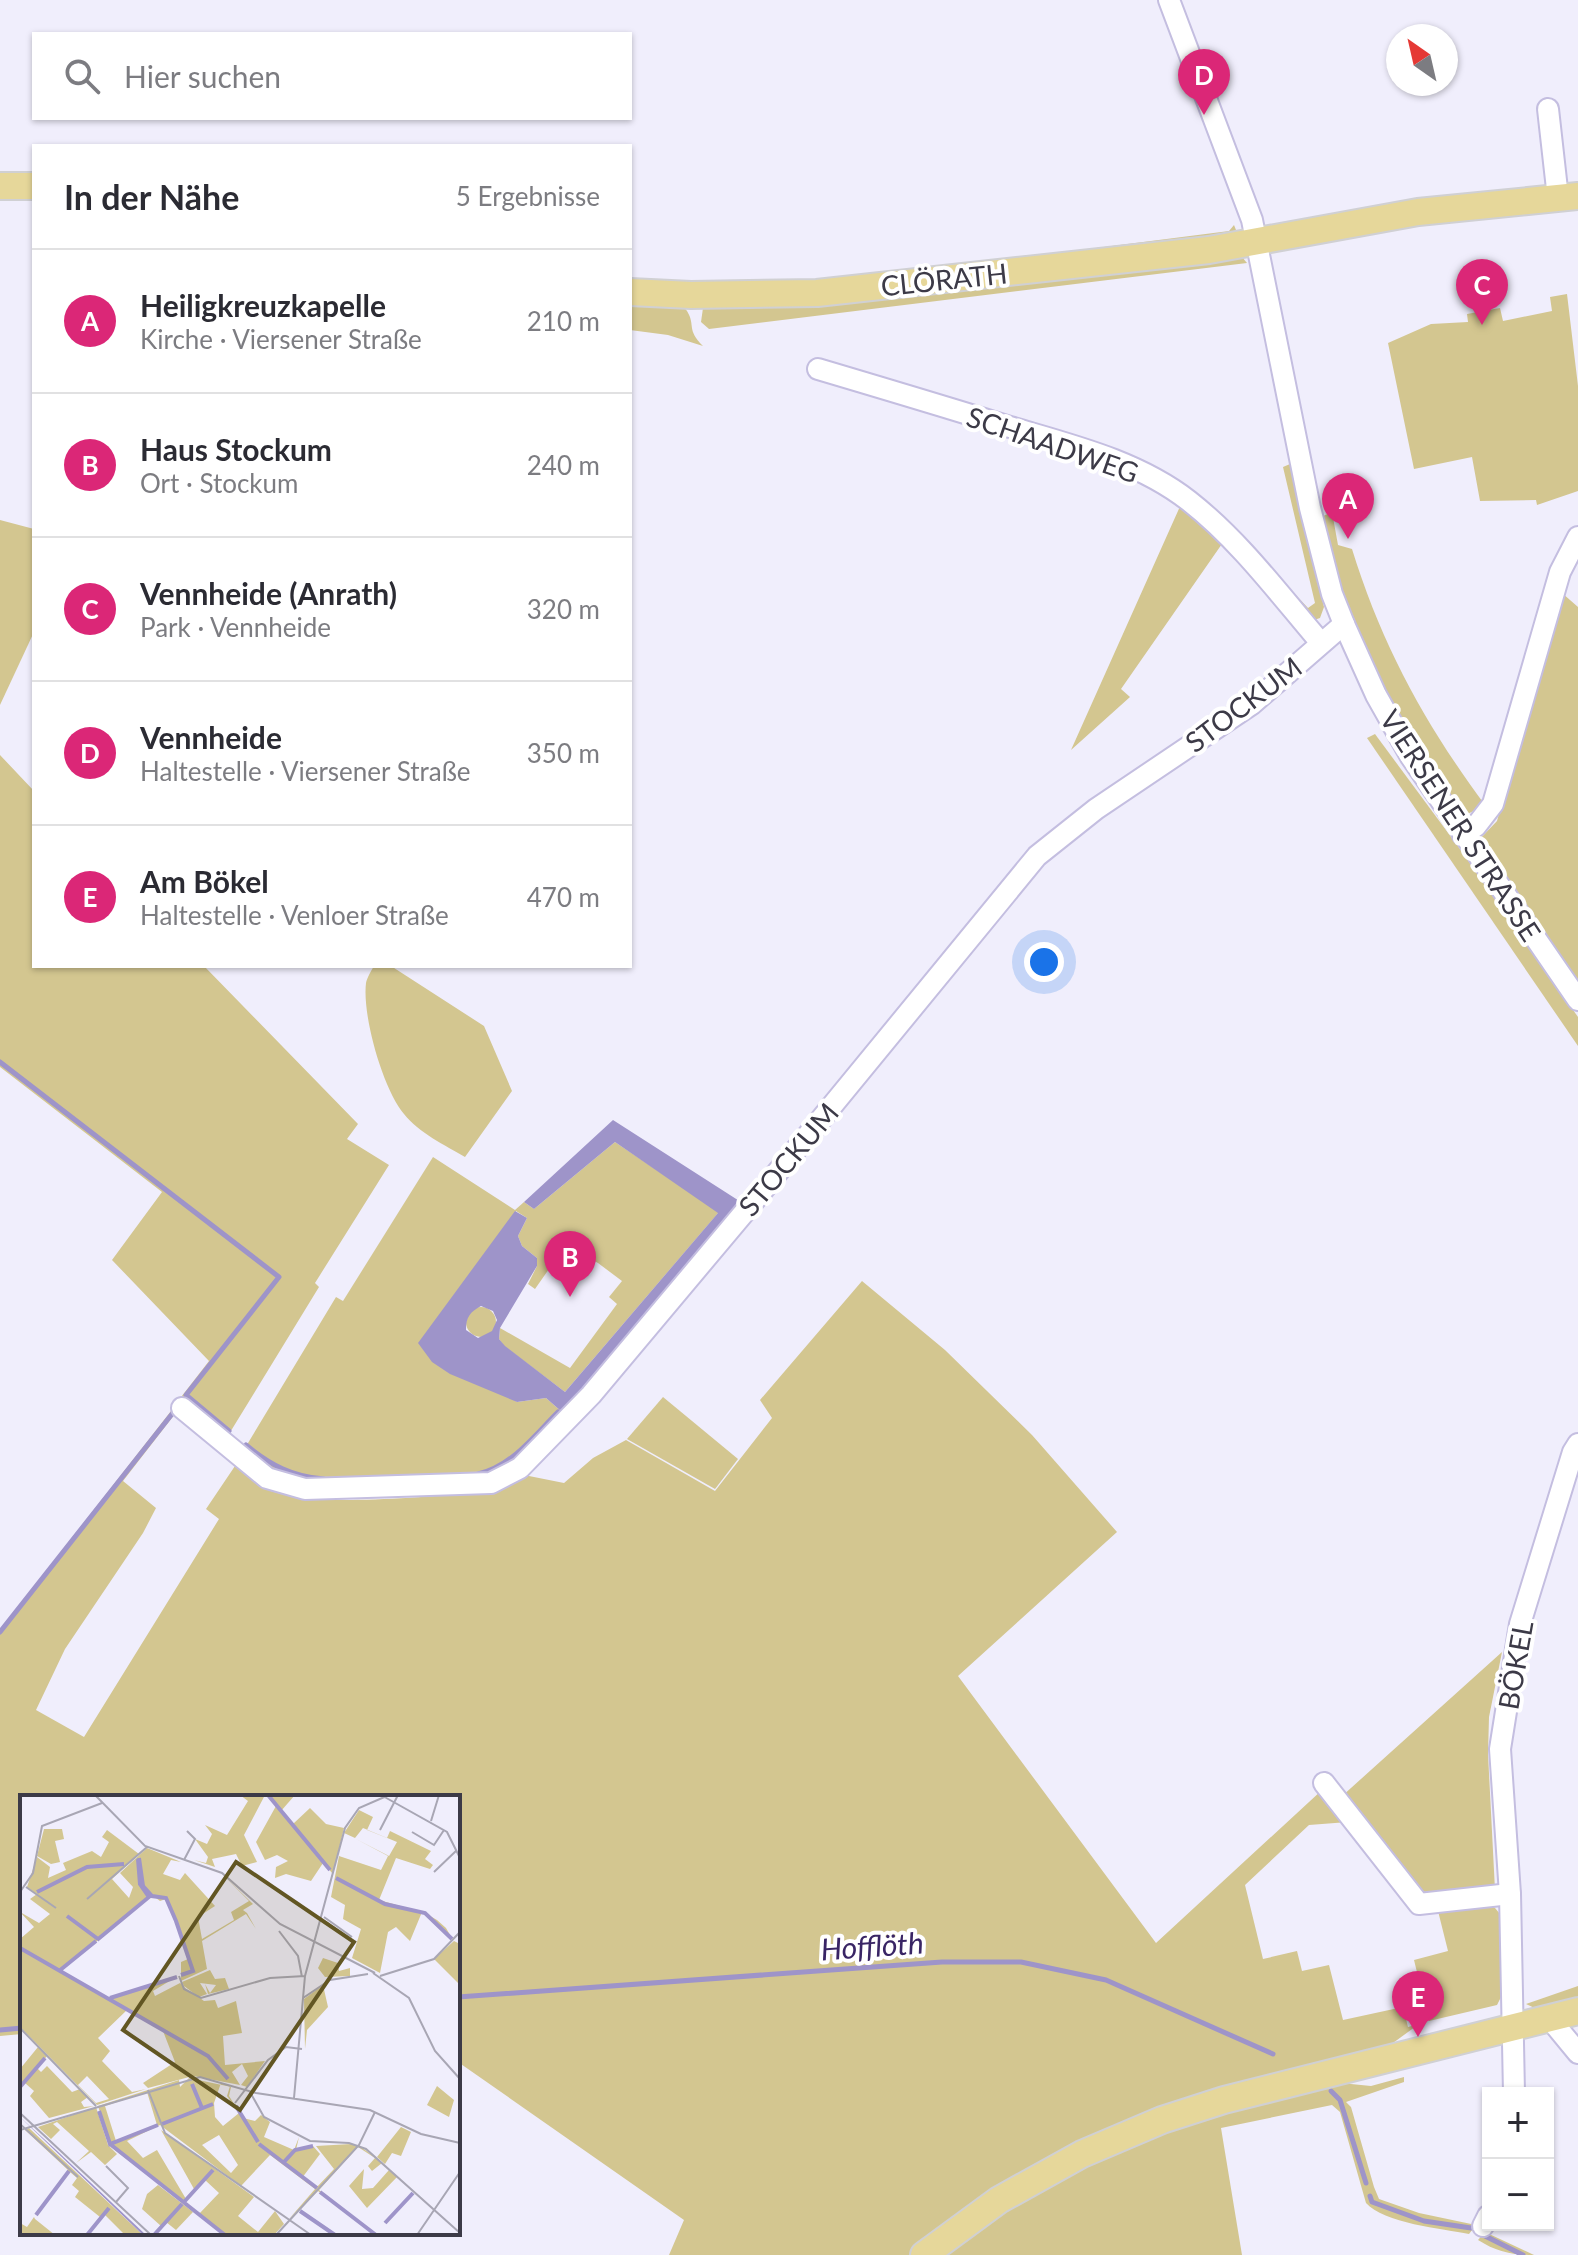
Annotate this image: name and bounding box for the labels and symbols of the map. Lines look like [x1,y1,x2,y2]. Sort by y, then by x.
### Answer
north arrow [1386,24,1458,96]
pin: D [1178,49,1230,115]
street label: CLÖRATH [879,255,1009,303]
pin: C [1456,259,1508,325]
street label: SCHAADWEG [963,399,1143,489]
pin: A [1322,473,1374,539]
street label: STOCKUM [1178,649,1308,759]
street label: VIERSENER STRASSE [1374,703,1548,947]
your location [1024,942,1064,982]
street label: STOCKUM [731,1096,845,1222]
pin: B [544,1231,596,1297]
street label: BÖKEL [1490,1618,1540,1712]
inset map [20,1795,460,2235]
water label: Hofflöth [819,1923,925,1967]
pin: E [1392,1971,1444,2037]

